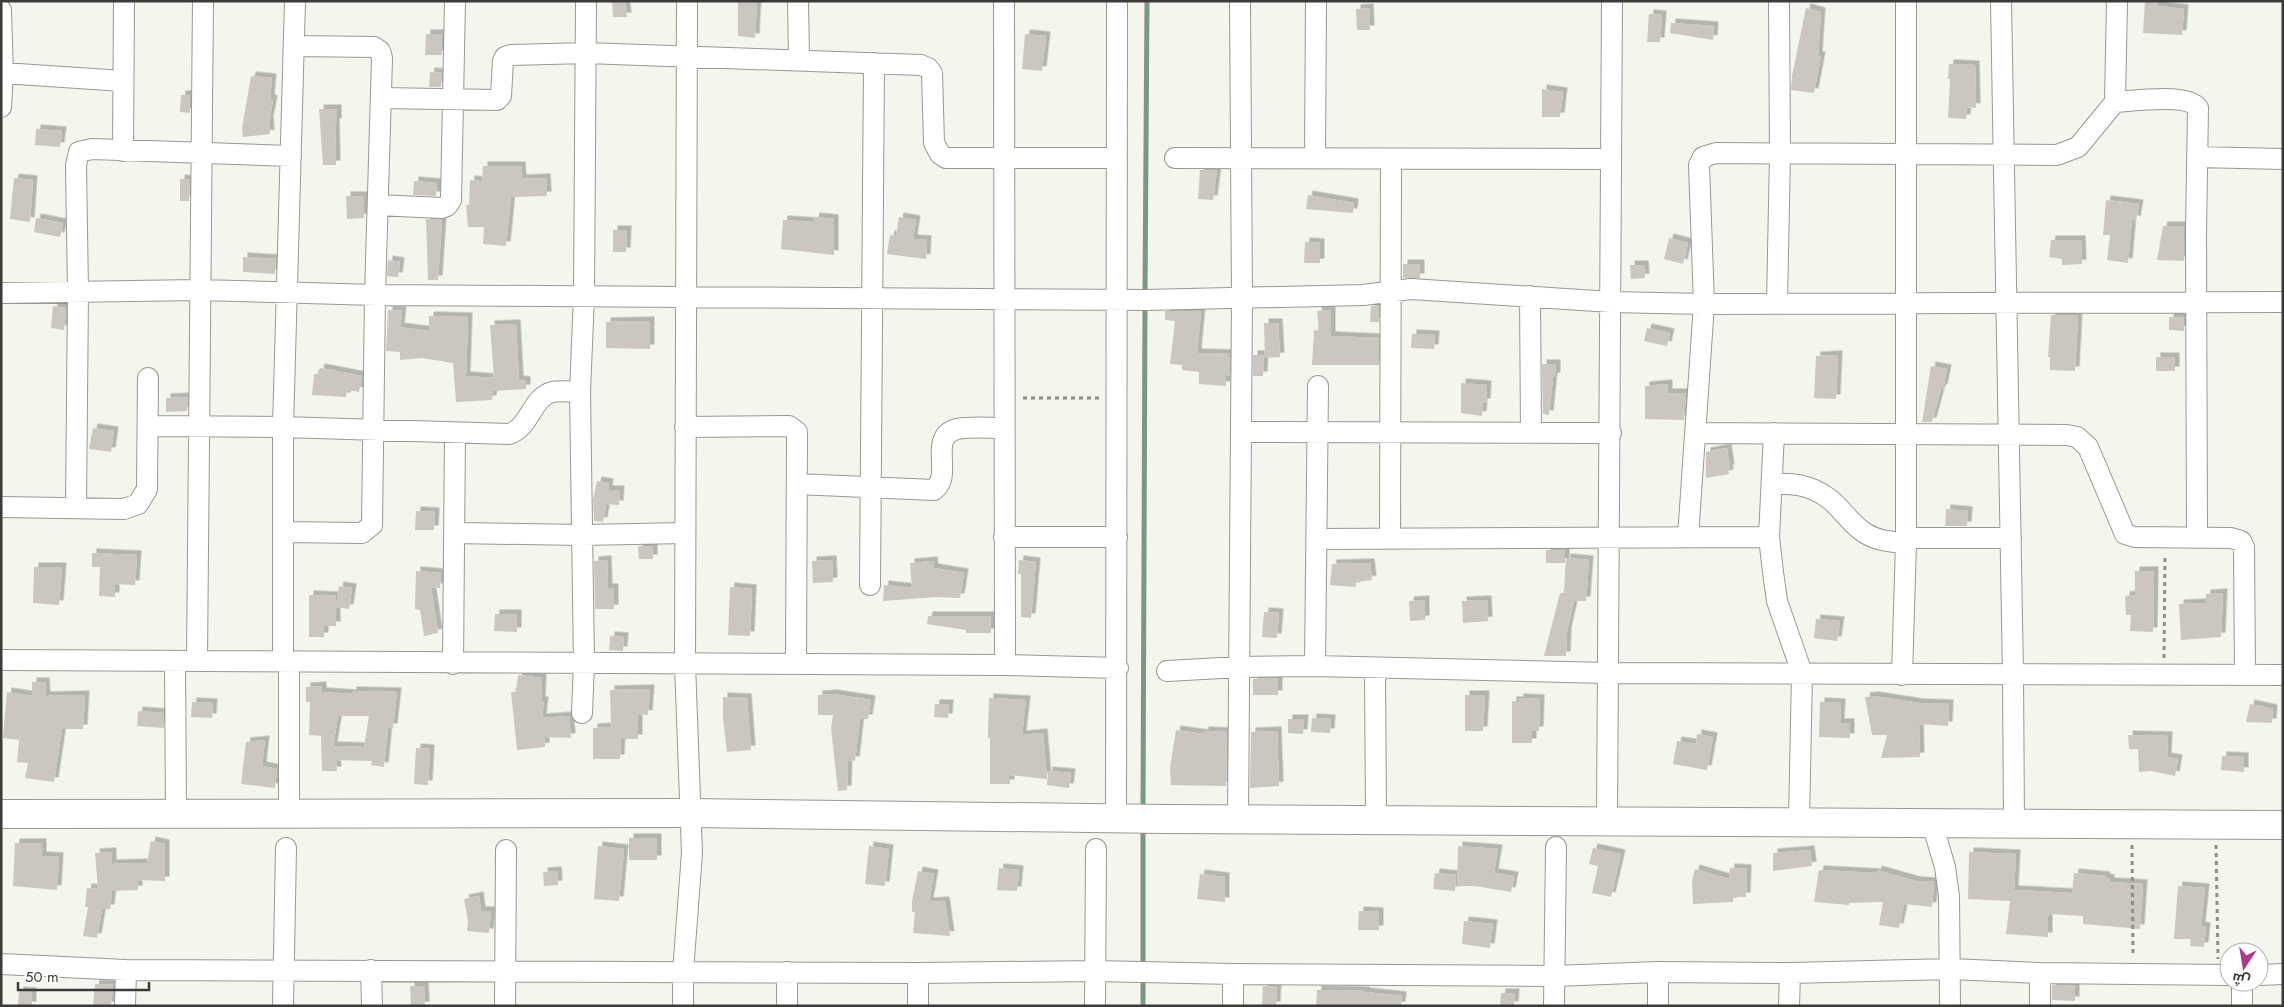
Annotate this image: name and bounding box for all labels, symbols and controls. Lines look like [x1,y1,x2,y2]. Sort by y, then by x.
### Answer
north arrow [2219,942,2269,992]
scale bar [18,960,149,992]
text: 50 m [25,966,59,988]
text: ش [2230,968,2252,991]

